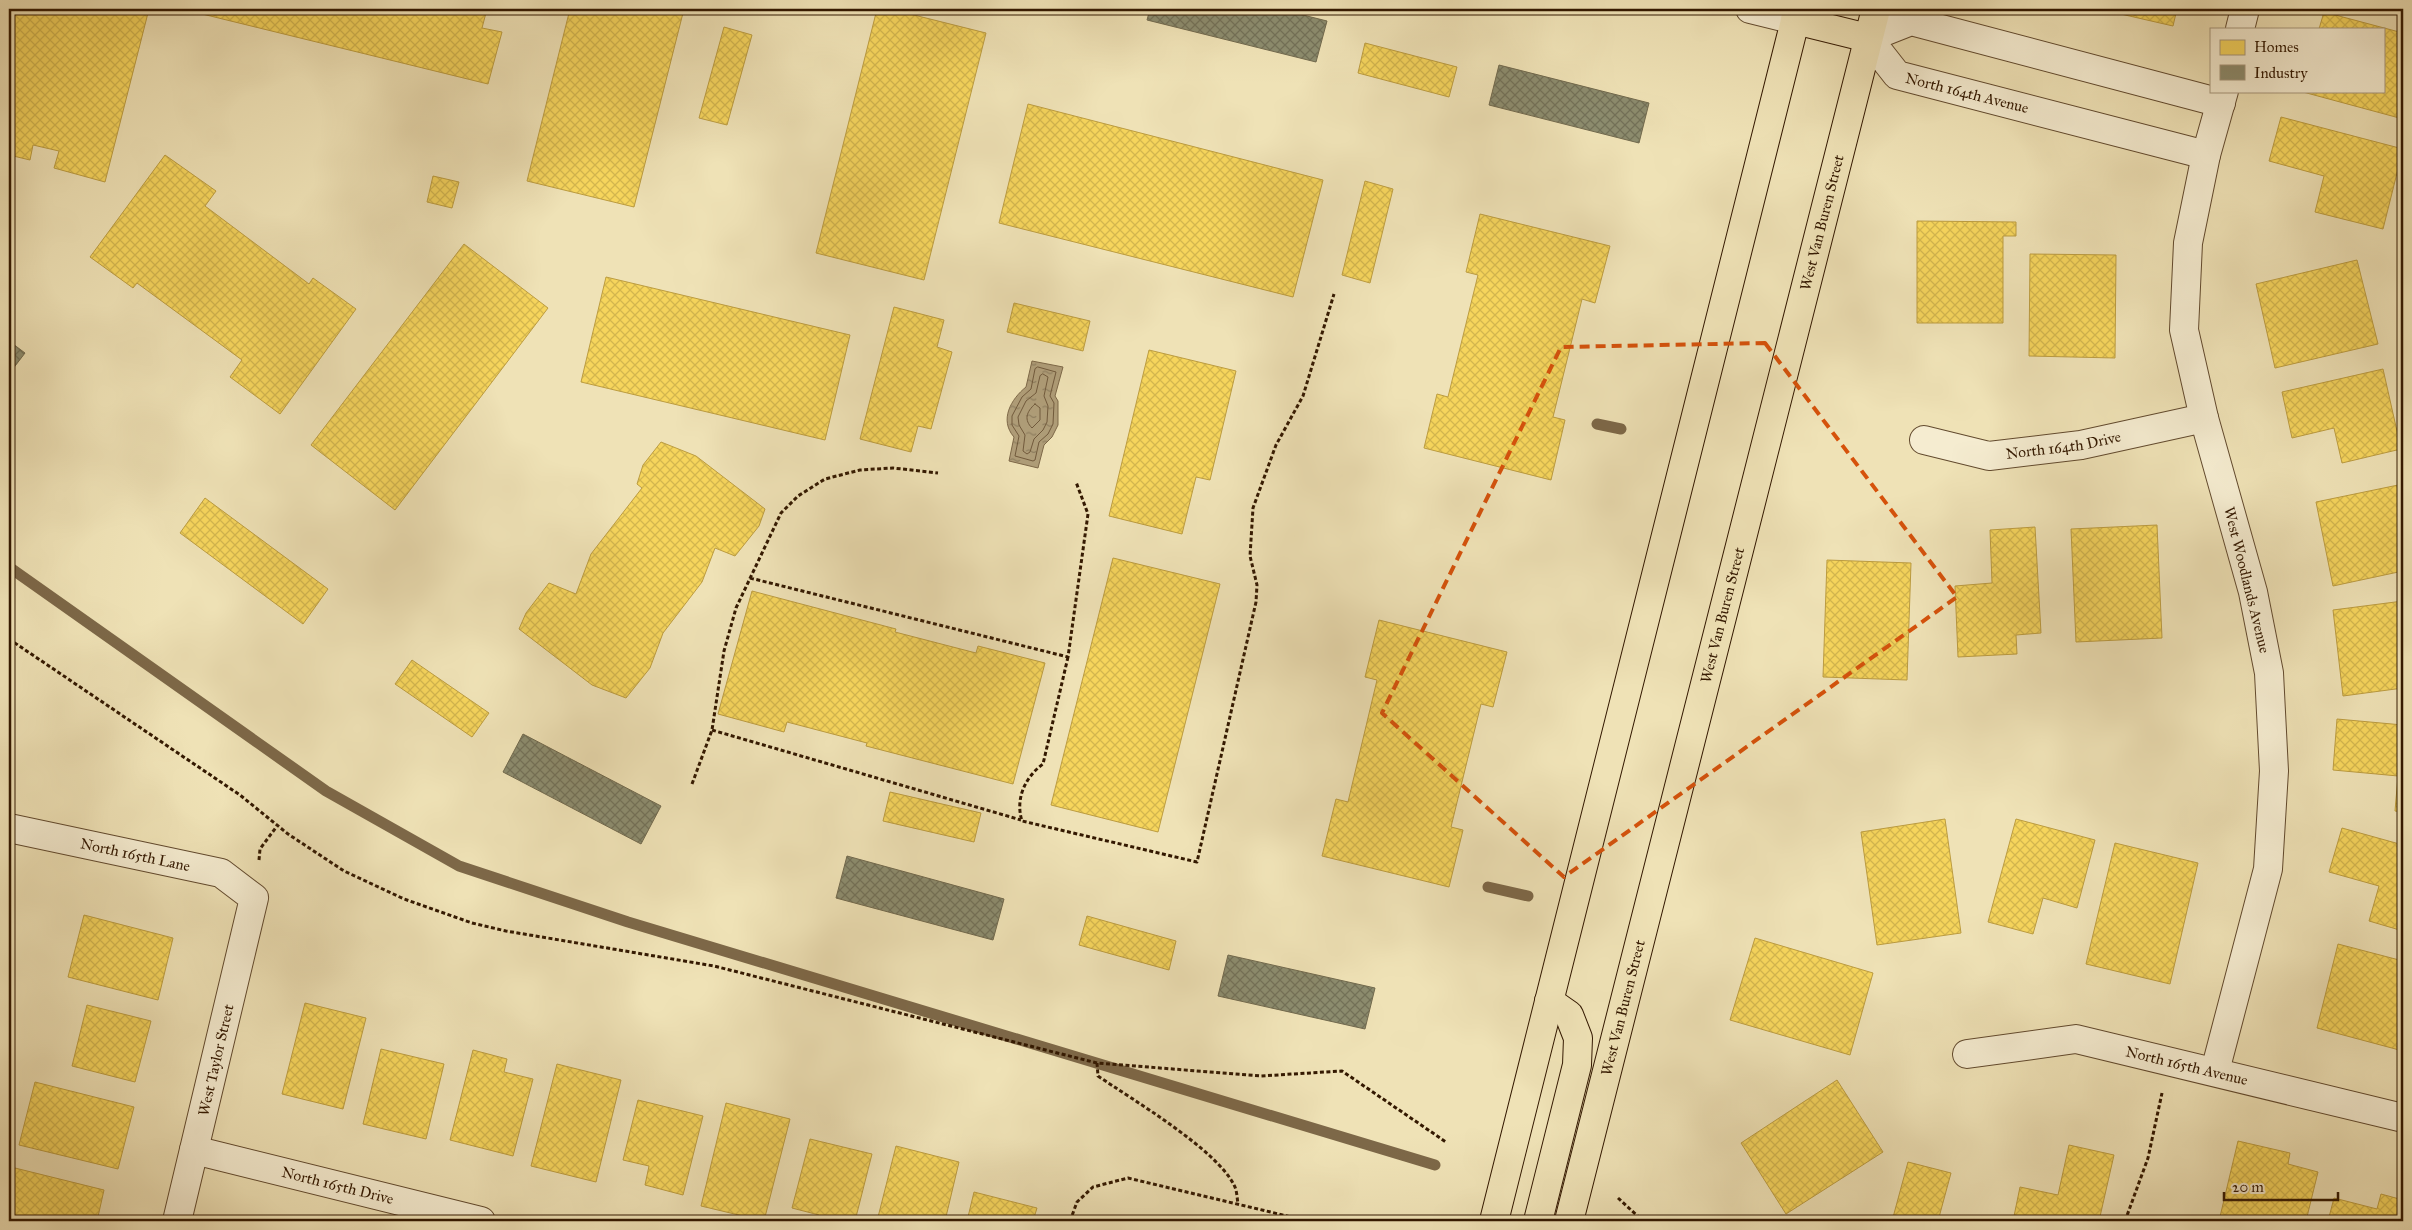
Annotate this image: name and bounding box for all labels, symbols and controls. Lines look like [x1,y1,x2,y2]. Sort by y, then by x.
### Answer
legend [2210,28,2384,92]
text: Homes [2254,38,2299,56]
text: Industry [2254,64,2308,82]
street label: North 164th Avenue [1903,69,2031,117]
street label: West Van Buren Street [1796,152,1848,292]
street label: North 164th Drive [2005,428,2122,463]
street label: West Woodlands Avenue [2220,505,2274,655]
street label: West Van Buren Street [1697,545,1748,685]
street label: North 165th Lane [79,834,192,875]
street label: West Van Buren Street [1597,937,1649,1077]
street label: West Taylor Street [194,1002,238,1118]
street label: North 165th Avenue [2124,1042,2250,1089]
street label: North 165th Drive [280,1163,396,1208]
scale bar [2224,1170,2338,1202]
text: 20 m [2232,1178,2264,1196]

